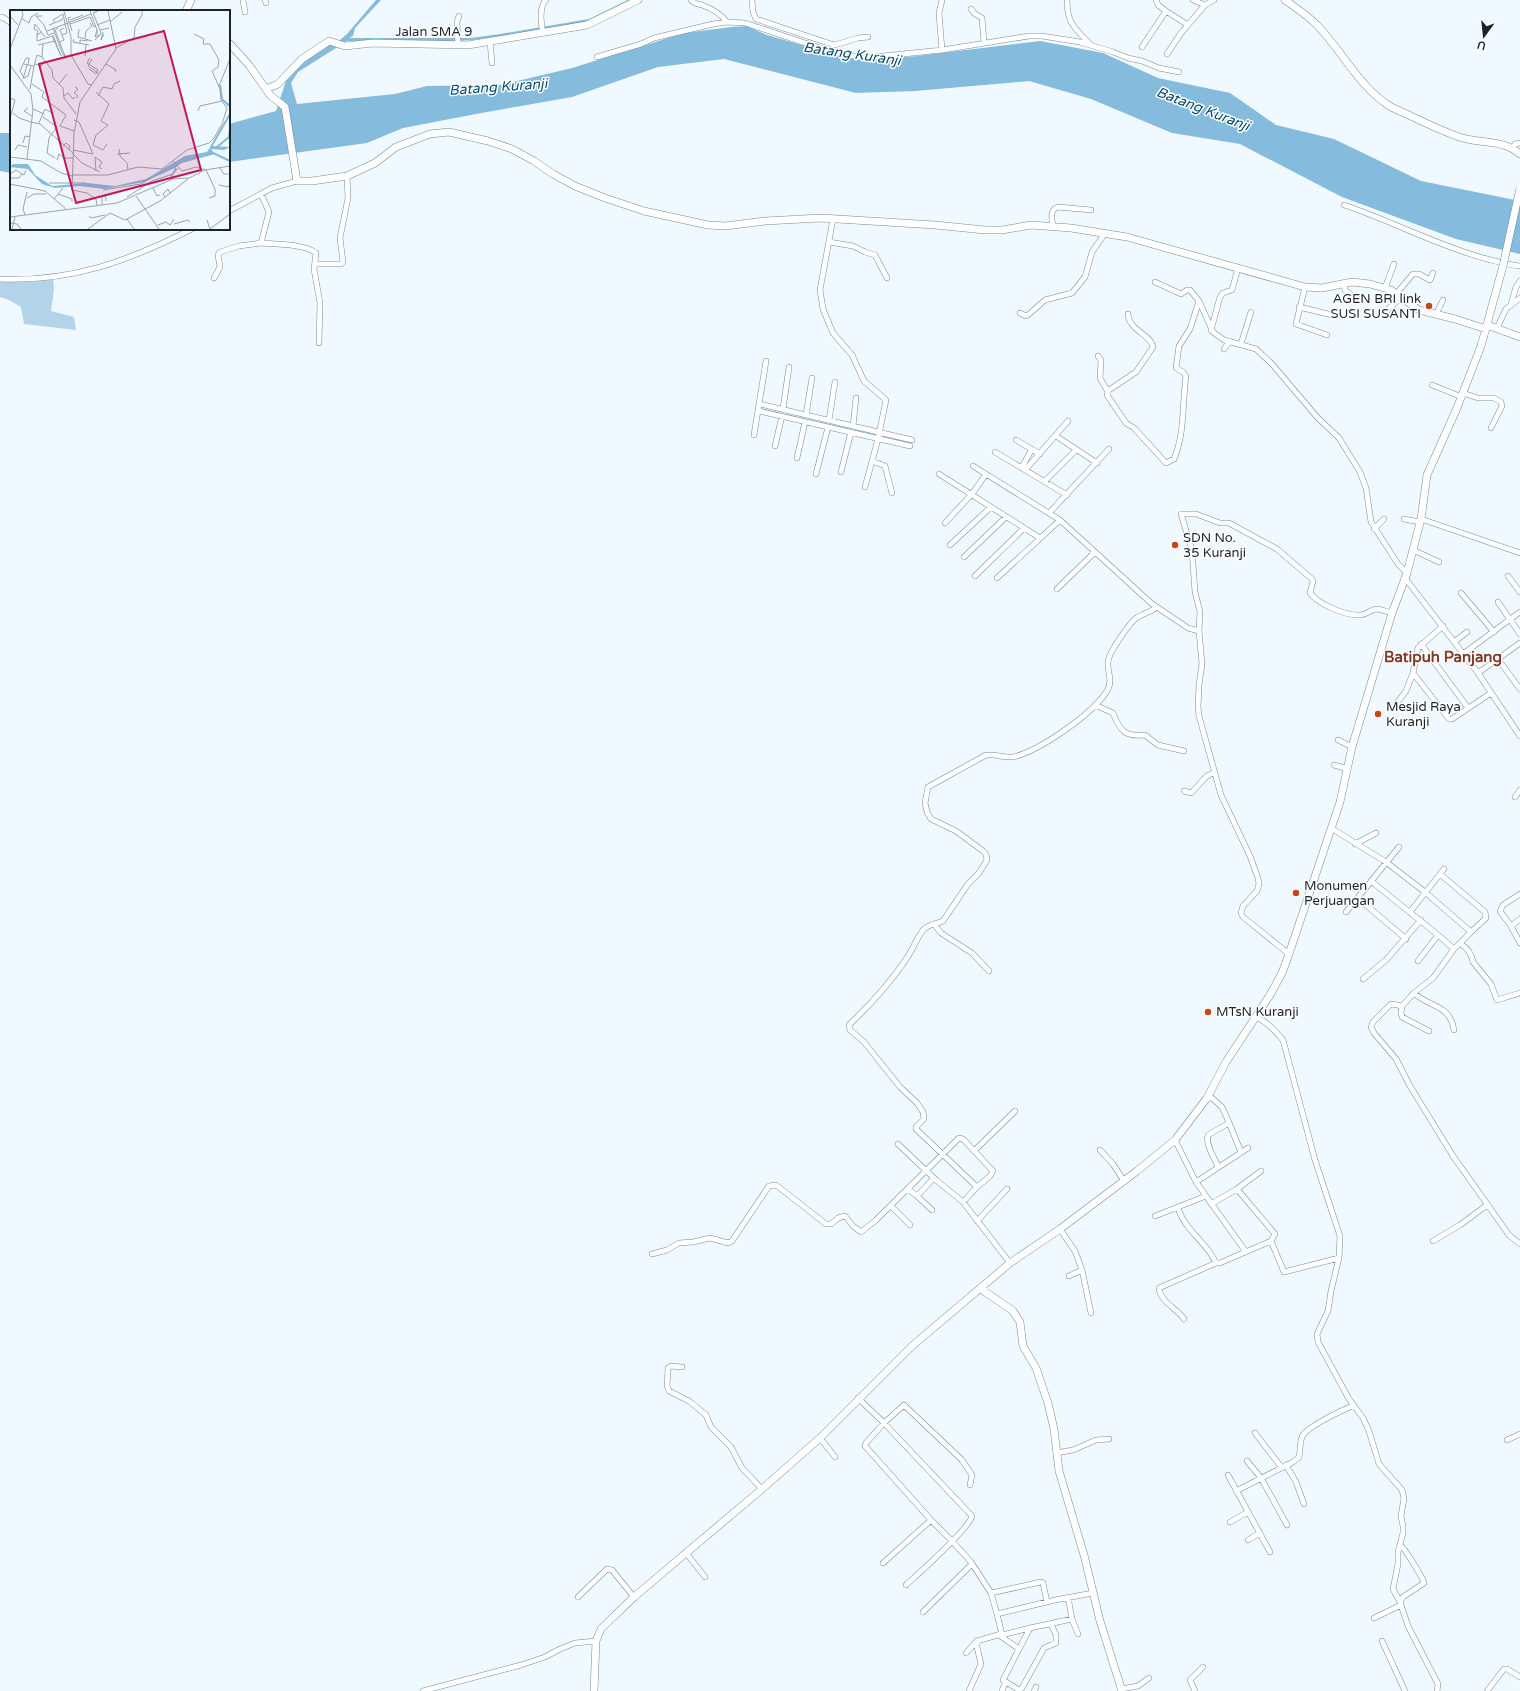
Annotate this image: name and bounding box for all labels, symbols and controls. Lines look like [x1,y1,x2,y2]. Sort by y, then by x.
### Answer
inset map [10,10,230,230]
north arrow [1464,16,1504,56]
street label: Jalan SMA 9 [395,24,473,40]
text: U [1476,38,1487,53]
water label: Batang Kuranji [802,39,903,69]
water label: Batang Kuranji [448,75,549,99]
water label: Batang Kuranji [1154,83,1253,135]
place label: AGEN BRI link SUSI SUSANTI [1330,291,1421,322]
marker: AGEN BRI link SUSI SUSANTI [1424,301,1434,311]
place label: SDN No. 35 Kuranji [1183,530,1246,561]
marker: SDN No. 35 Kuranji [1170,540,1180,550]
district label: Batipuh Panjang [1384,648,1502,667]
place label: Mesjid Raya Kuranji [1386,699,1461,730]
marker: Mesjid Raya Kuranji [1373,709,1383,719]
place label: Monumen Perjuangan [1304,878,1375,909]
marker: Monumen Perjuangan [1291,888,1301,898]
place label: MTsN Kuranji [1216,1004,1299,1020]
marker: MTsN Kuranji [1203,1007,1213,1017]

